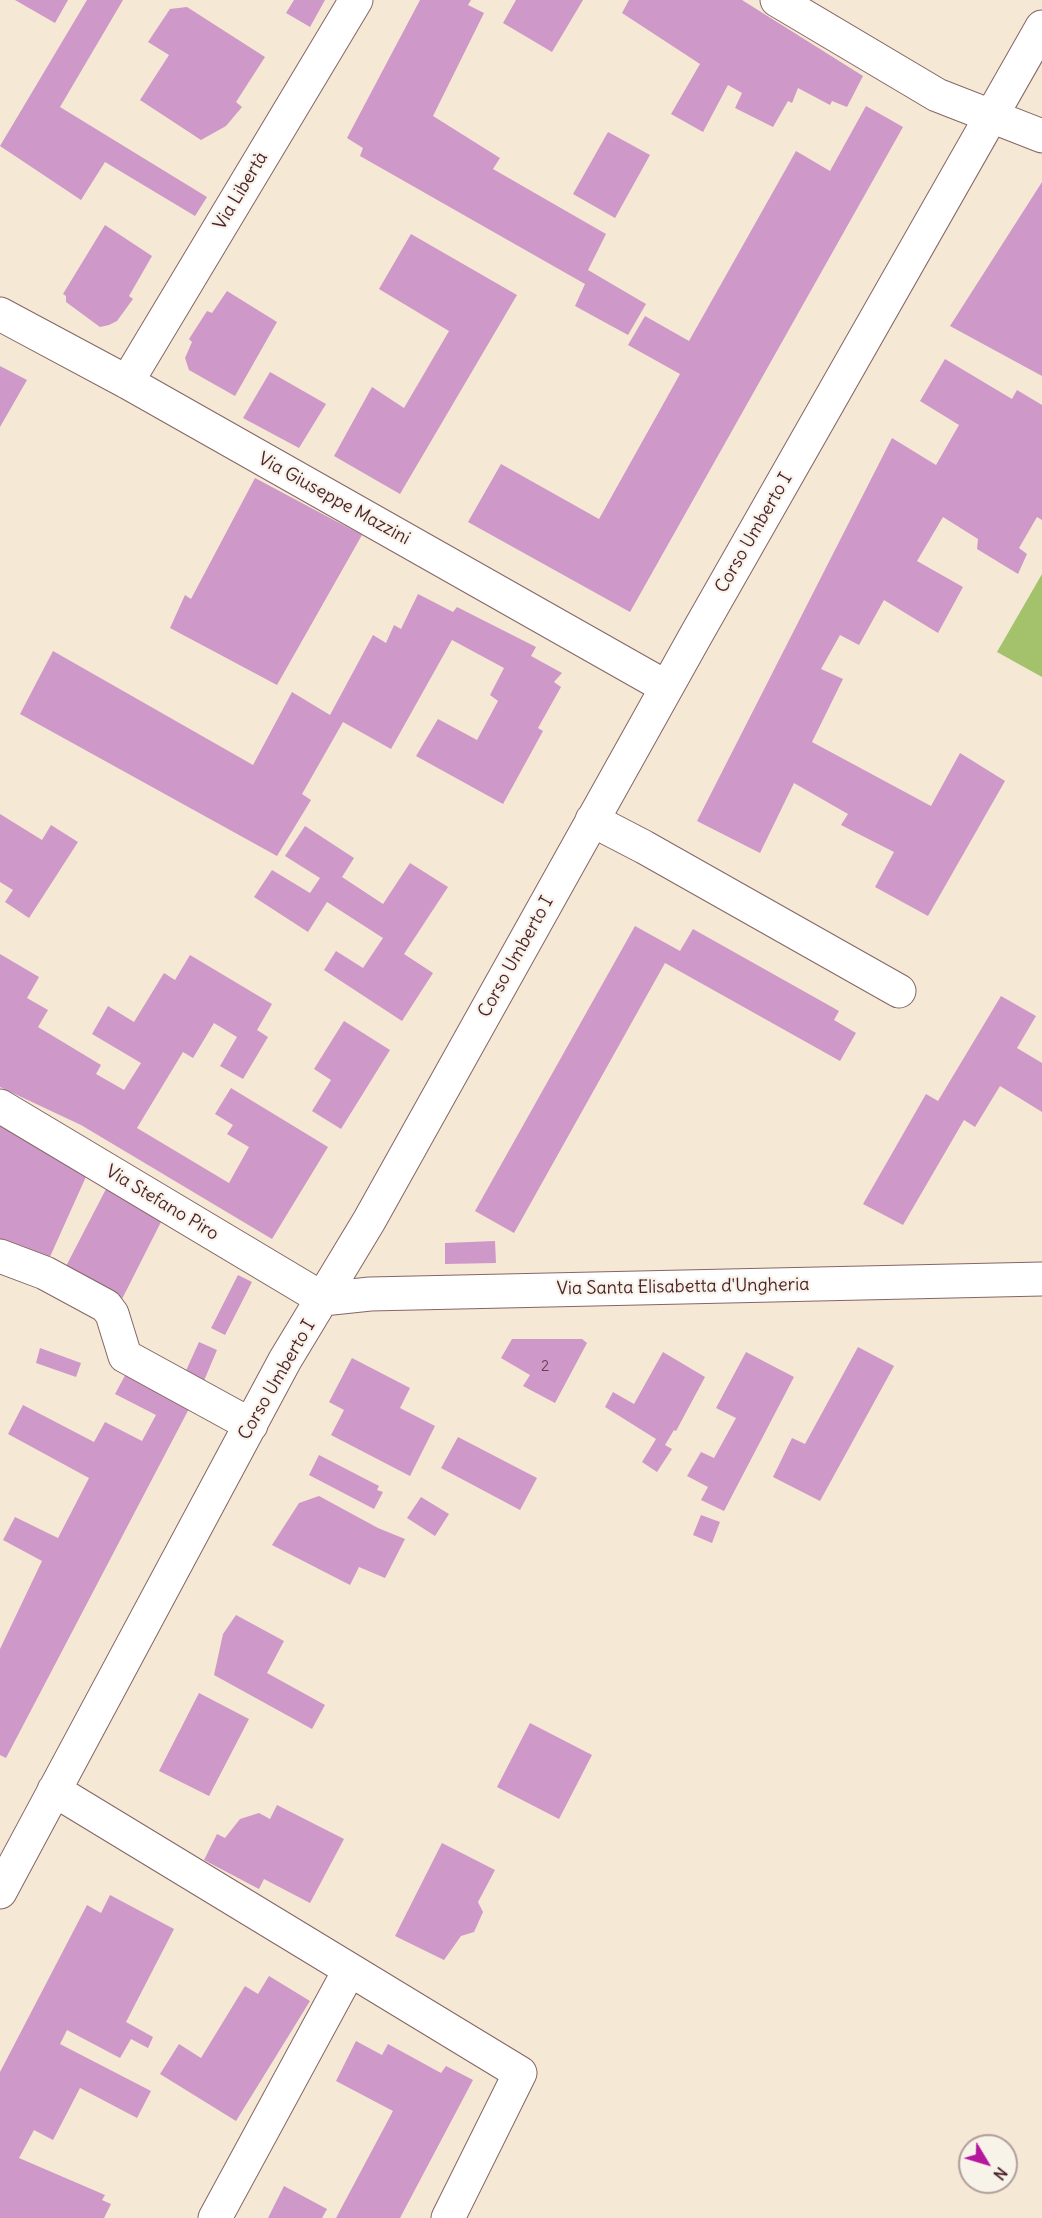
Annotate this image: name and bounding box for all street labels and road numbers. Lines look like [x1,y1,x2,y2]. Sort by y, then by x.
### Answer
street label: Via Libertà [209,148,273,234]
street label: Via Giuseppe Mazzini [254,448,414,550]
street label: Corso Umberto I [711,469,797,597]
street label: Corso Umberto I [474,893,558,1021]
street label: Via Stefano Piro [102,1161,222,1245]
street label: Via Santa Elisabetta d'Ungheria [556,1274,810,1300]
street label: Corso Umberto I [234,1316,320,1444]

